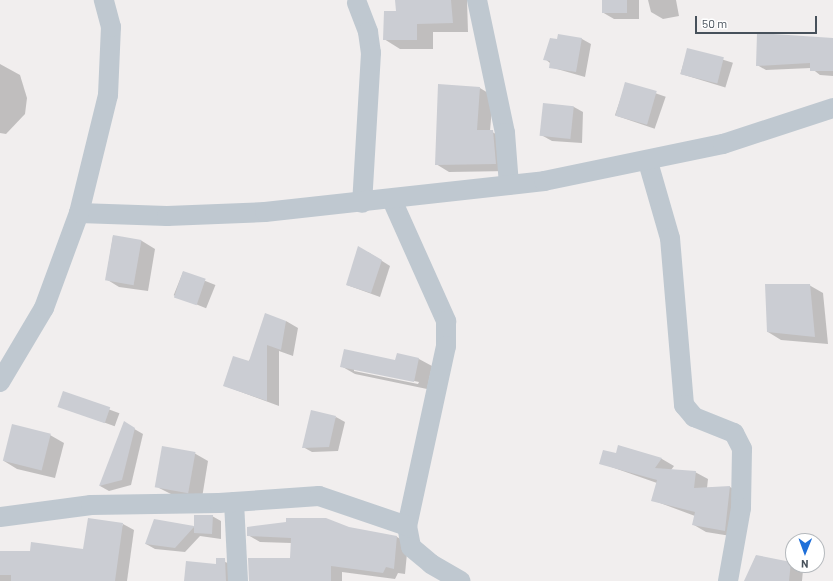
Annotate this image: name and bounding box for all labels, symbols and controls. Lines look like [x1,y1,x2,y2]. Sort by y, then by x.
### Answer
scale bar [697,8,819,34]
text: 50 m [702,16,727,30]
north arrow [785,533,825,573]
text: N [801,558,809,571]

